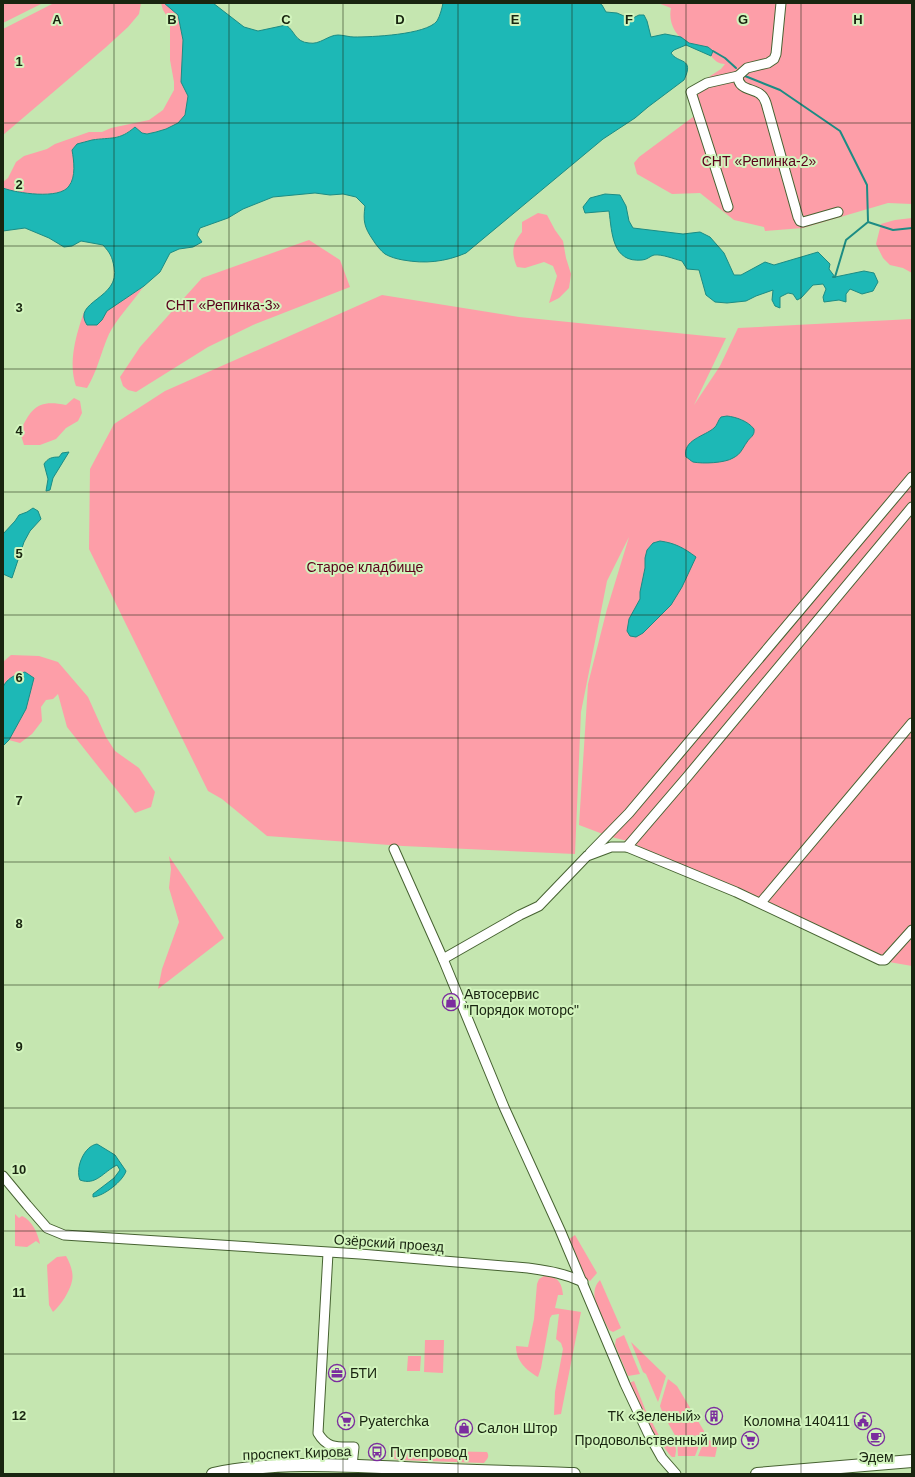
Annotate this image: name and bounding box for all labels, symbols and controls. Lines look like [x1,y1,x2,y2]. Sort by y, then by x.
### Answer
text: A [52,12,62,27]
text: B [167,12,177,27]
text: C [281,12,291,27]
text: D [395,12,405,27]
text: E [511,12,520,27]
text: F [625,12,633,27]
text: G [738,12,748,27]
text: H [853,12,863,27]
text: 1 [15,54,23,69]
park label: СНТ «Репинка-2» [702,153,816,169]
text: 2 [15,177,23,192]
park label: СНТ «Репинка-3» [166,297,280,313]
text: 3 [15,300,23,315]
text: 4 [15,423,23,438]
text: 5 [15,546,23,561]
park label: Старое кладбище [307,559,424,575]
text: 6 [15,670,23,685]
text: 7 [15,793,23,808]
text: 8 [15,916,23,931]
place label: Автосервис "Порядок моторс" [464,986,579,1018]
shop icon: Автосервис "Порядок моторс" [441,992,461,1012]
text: 9 [15,1039,23,1054]
text: 10 [12,1162,26,1177]
street label: Озёрский проезд [333,1231,445,1255]
text: 11 [12,1285,26,1300]
office icon: БТИ [327,1363,347,1383]
place label: БТИ [350,1365,377,1381]
building icon: ТК «Зеленый» [704,1406,724,1426]
text: 12 [12,1408,26,1423]
place label: ТК «Зеленый» [607,1408,701,1424]
supermarket icon: Pyaterchka [336,1411,356,1431]
public building icon: Коломна 140411 [853,1411,873,1431]
place label: Pyaterchka [359,1413,429,1429]
place label: Коломна 140411 [744,1413,850,1429]
shop icon: Салон Штор [454,1418,474,1438]
place label: Салон Штор [477,1420,558,1436]
cafe icon: Эдем [866,1427,886,1447]
supermarket icon: Продовольственный мир [740,1430,760,1450]
place label: Продовольственный мир [575,1432,737,1448]
bus stop icon: Путепровод [367,1442,387,1462]
street label: проспект Кирова [242,1443,352,1463]
place label: Путепровод [390,1444,467,1460]
place label: Эдем [858,1449,894,1465]

